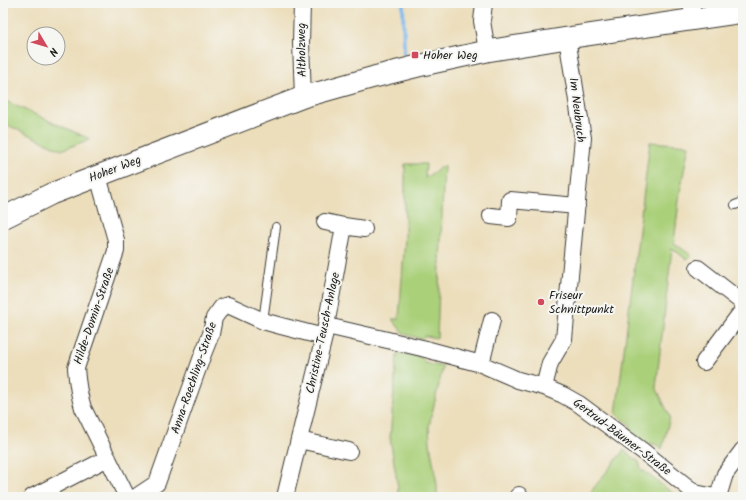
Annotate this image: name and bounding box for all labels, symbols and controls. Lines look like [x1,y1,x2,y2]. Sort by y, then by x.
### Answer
street label: Altholzweg [292,22,312,77]
north arrow [26,26,66,66]
text: N [44,43,62,60]
place label: Hoher Weg [423,46,478,65]
marker: Hoher Weg [410,50,420,60]
street label: Im Neubruch [564,76,590,144]
street label: Hoher Weg [86,150,144,188]
street label: Hilde-Domin-Straße [69,264,120,367]
street label: Christine-Teusch-Anlage [301,270,345,395]
place label: Friseur Schnittpunkt [549,286,614,319]
marker: Friseur Schnittpunkt [536,297,546,307]
street label: Anna-Roechling-Straße [166,319,222,437]
street label: Gertrud-Bäumer-Straße [569,394,676,481]

